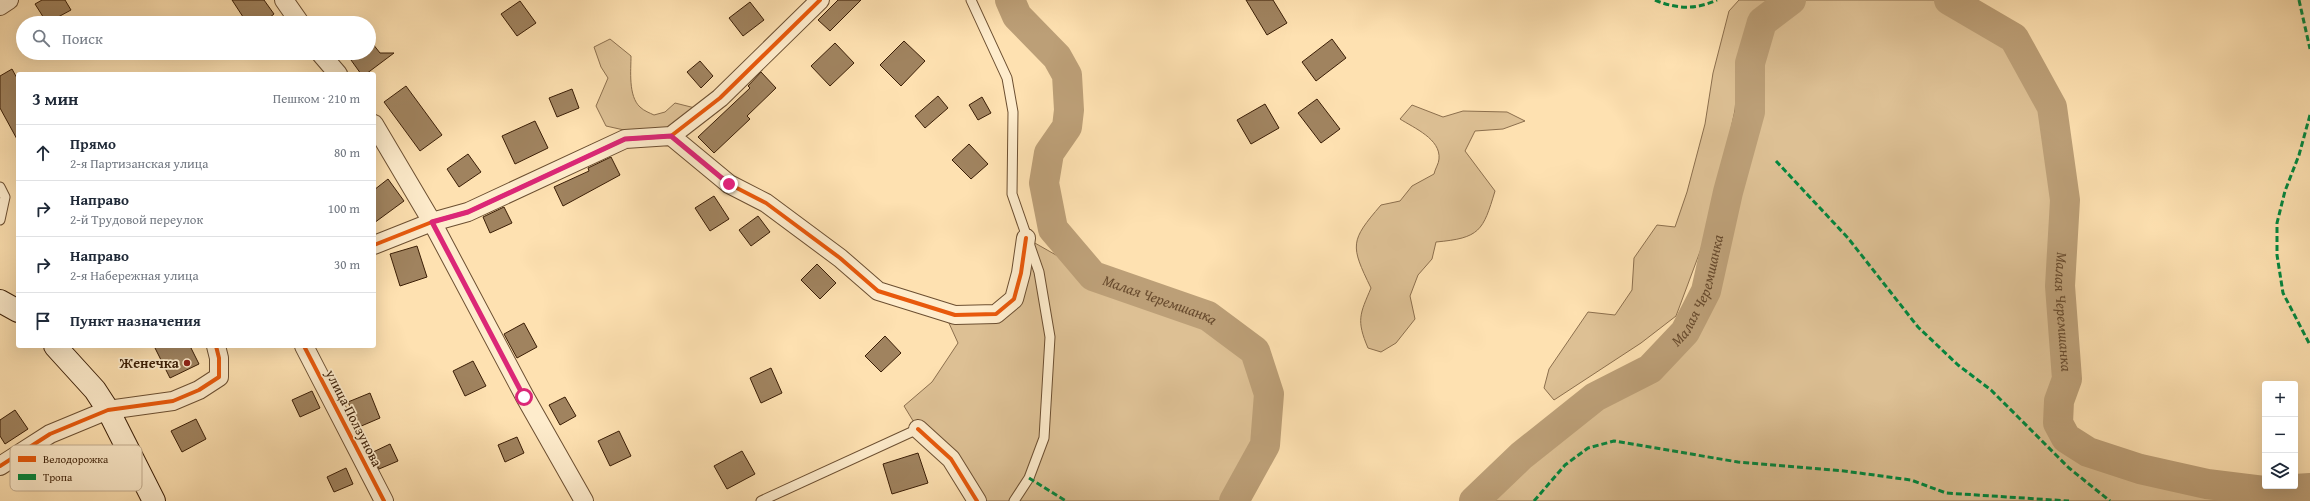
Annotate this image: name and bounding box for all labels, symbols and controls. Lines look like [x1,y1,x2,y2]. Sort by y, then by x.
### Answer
search box [16,16,376,60]
icon: search [30,27,52,49]
text: Поиск [62,28,103,49]
text: 3 мин [32,86,78,111]
text: Пешком · 210 m [273,89,360,108]
text: Прямо [70,133,116,154]
icon: ahead [32,142,54,164]
text: 80 m [334,143,360,162]
text: 2-я Партизанская улица [70,154,208,173]
route end [720,175,738,193]
text: Направо [70,189,129,210]
icon: right [32,198,54,220]
text: 100 m [328,199,360,218]
text: 2-й Трудовой переулок [70,210,203,229]
water label: Малая Черемшанка [1666,232,1728,351]
text: Направо [70,245,129,266]
water label: Малая Черемшанка [2050,251,2077,372]
icon: right [32,254,54,276]
text: 30 m [334,255,360,274]
text: 2-я Набережная улица [70,266,199,285]
water label: Малая Черемшанка [1100,269,1222,329]
icon: arrive [32,310,54,332]
text: Пункт назначения [70,310,201,331]
place label: Женечка [119,353,180,373]
marker: Женечка [182,358,192,368]
street label: улица Ползунова [320,365,387,470]
map controls [2262,381,2298,489]
button: + [2262,381,2298,417]
route start [515,388,533,406]
button: − [2262,417,2298,453]
legend [10,445,142,491]
text: Велодорожка [43,451,109,467]
button: layers [2262,453,2298,489]
text: Тропа [43,469,73,485]

